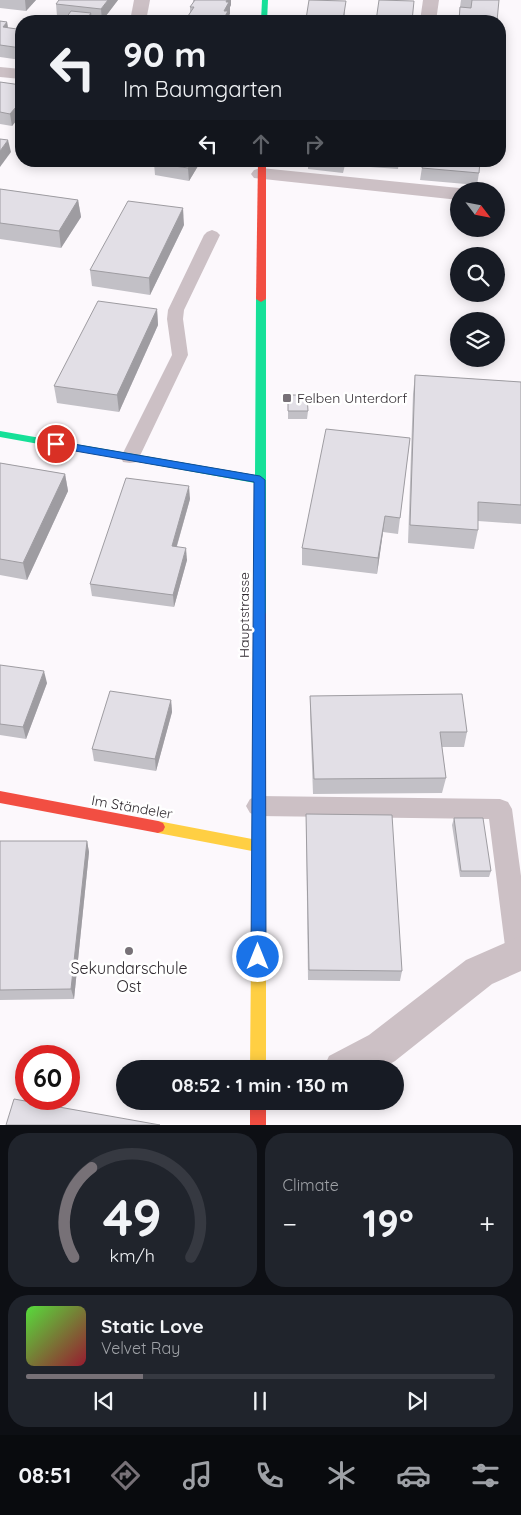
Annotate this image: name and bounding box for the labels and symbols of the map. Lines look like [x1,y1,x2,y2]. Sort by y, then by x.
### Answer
north arrow [450,182,505,238]
place label: Felben Unterdorf [297,389,407,407]
marker: Felben Unterdorf [281,392,293,404]
pin [35,423,77,465]
street label: Hauptstrasse [235,572,253,658]
street label: Im Ständeler [90,791,175,823]
position arrow [231,930,283,982]
marker: Sekundarschule Ost [123,945,135,957]
place label: Sekundarschule Ost [71,958,187,996]
speed limit sign: 60 [15,1045,80,1110]

